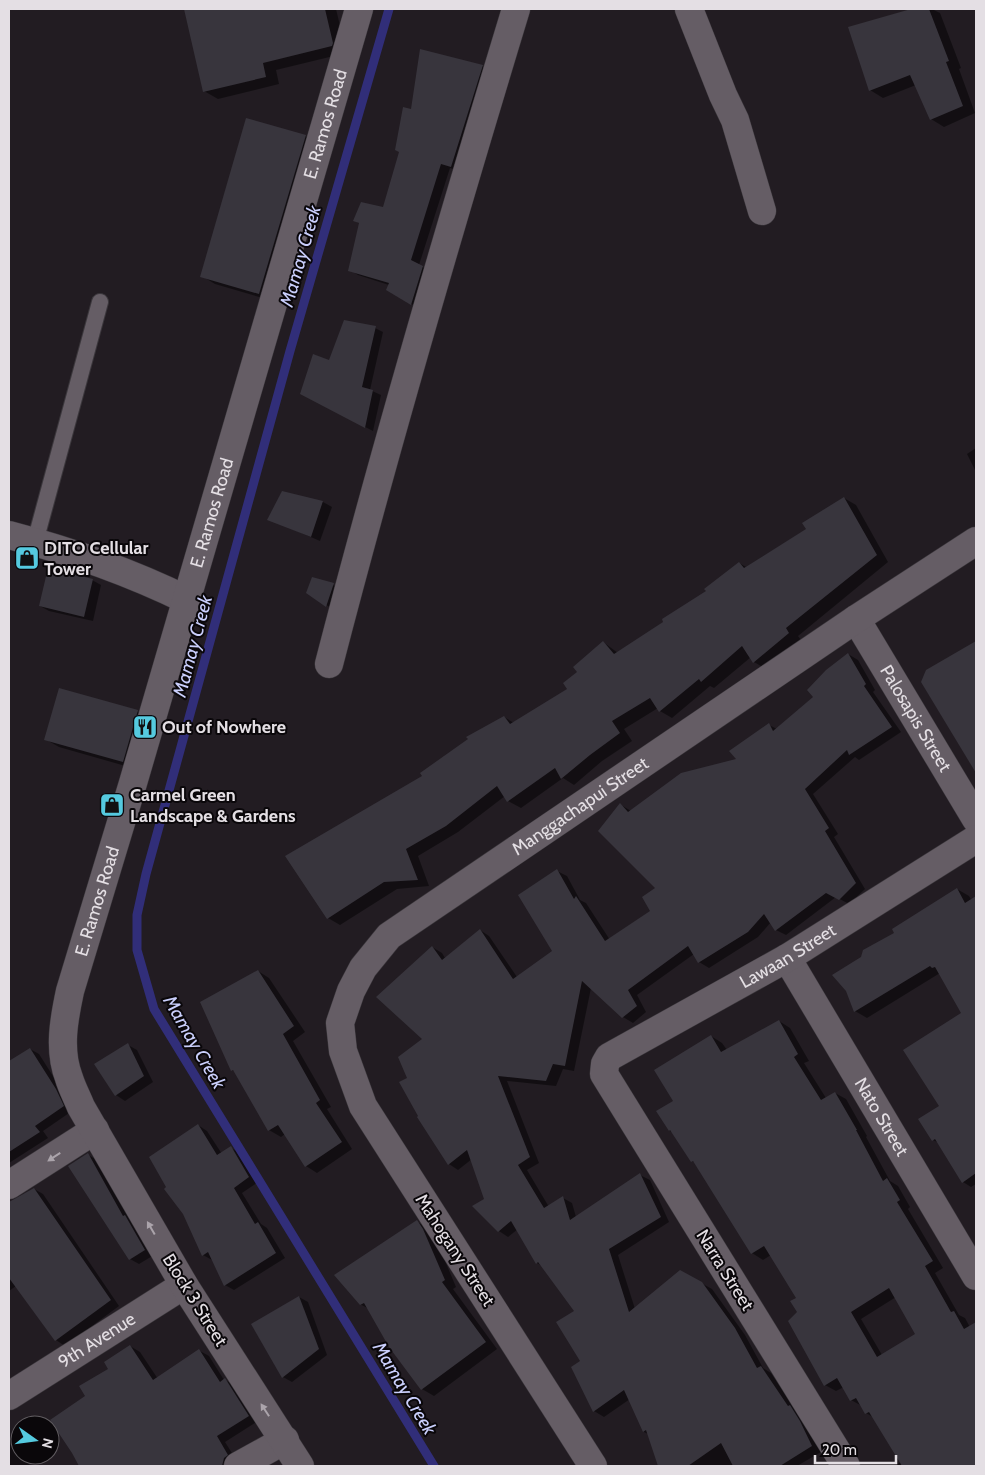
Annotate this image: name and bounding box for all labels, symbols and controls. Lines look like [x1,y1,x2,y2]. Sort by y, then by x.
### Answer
street label: E. Ramos Road [299,67,352,182]
water label: Mamay Creek [275,202,326,310]
street label: E. Ramos Road [185,455,238,570]
place label: DITO Cellular Tower [44,537,149,580]
shop icon: DITO Cellular Tower [14,545,40,571]
water label: Mamay Creek [168,592,217,700]
street label: Palosapis Street [875,661,956,776]
restaurant icon: Out of Nowhere [132,714,158,740]
place label: Out of Nowhere [162,716,286,738]
street label: Manggachapui Street [508,752,653,860]
place label: Carmel Green Landscape & Gardens [130,784,296,827]
shop icon: Carmel Green Landscape & Gardens [99,792,125,818]
street label: E. Ramos Road [70,844,124,959]
street label: Lawaan Street [736,919,840,993]
water label: Mamay Creek [158,990,231,1094]
street label: Nato Street [850,1074,913,1160]
one-way arrow [47,1152,60,1161]
street label: Mahogany Street [410,1190,500,1310]
one-way arrow [147,1221,156,1234]
street label: Narra Street [691,1225,759,1315]
street label: Block 3 Street [158,1250,232,1350]
street label: 9th Avenue [54,1308,140,1373]
water label: Mamay Creek [367,1337,442,1440]
one-way arrow [260,1403,270,1417]
north arrow [10,1415,60,1465]
scale bar [815,1432,896,1464]
text: N [38,1436,58,1450]
text: 20 m [822,1441,857,1459]

